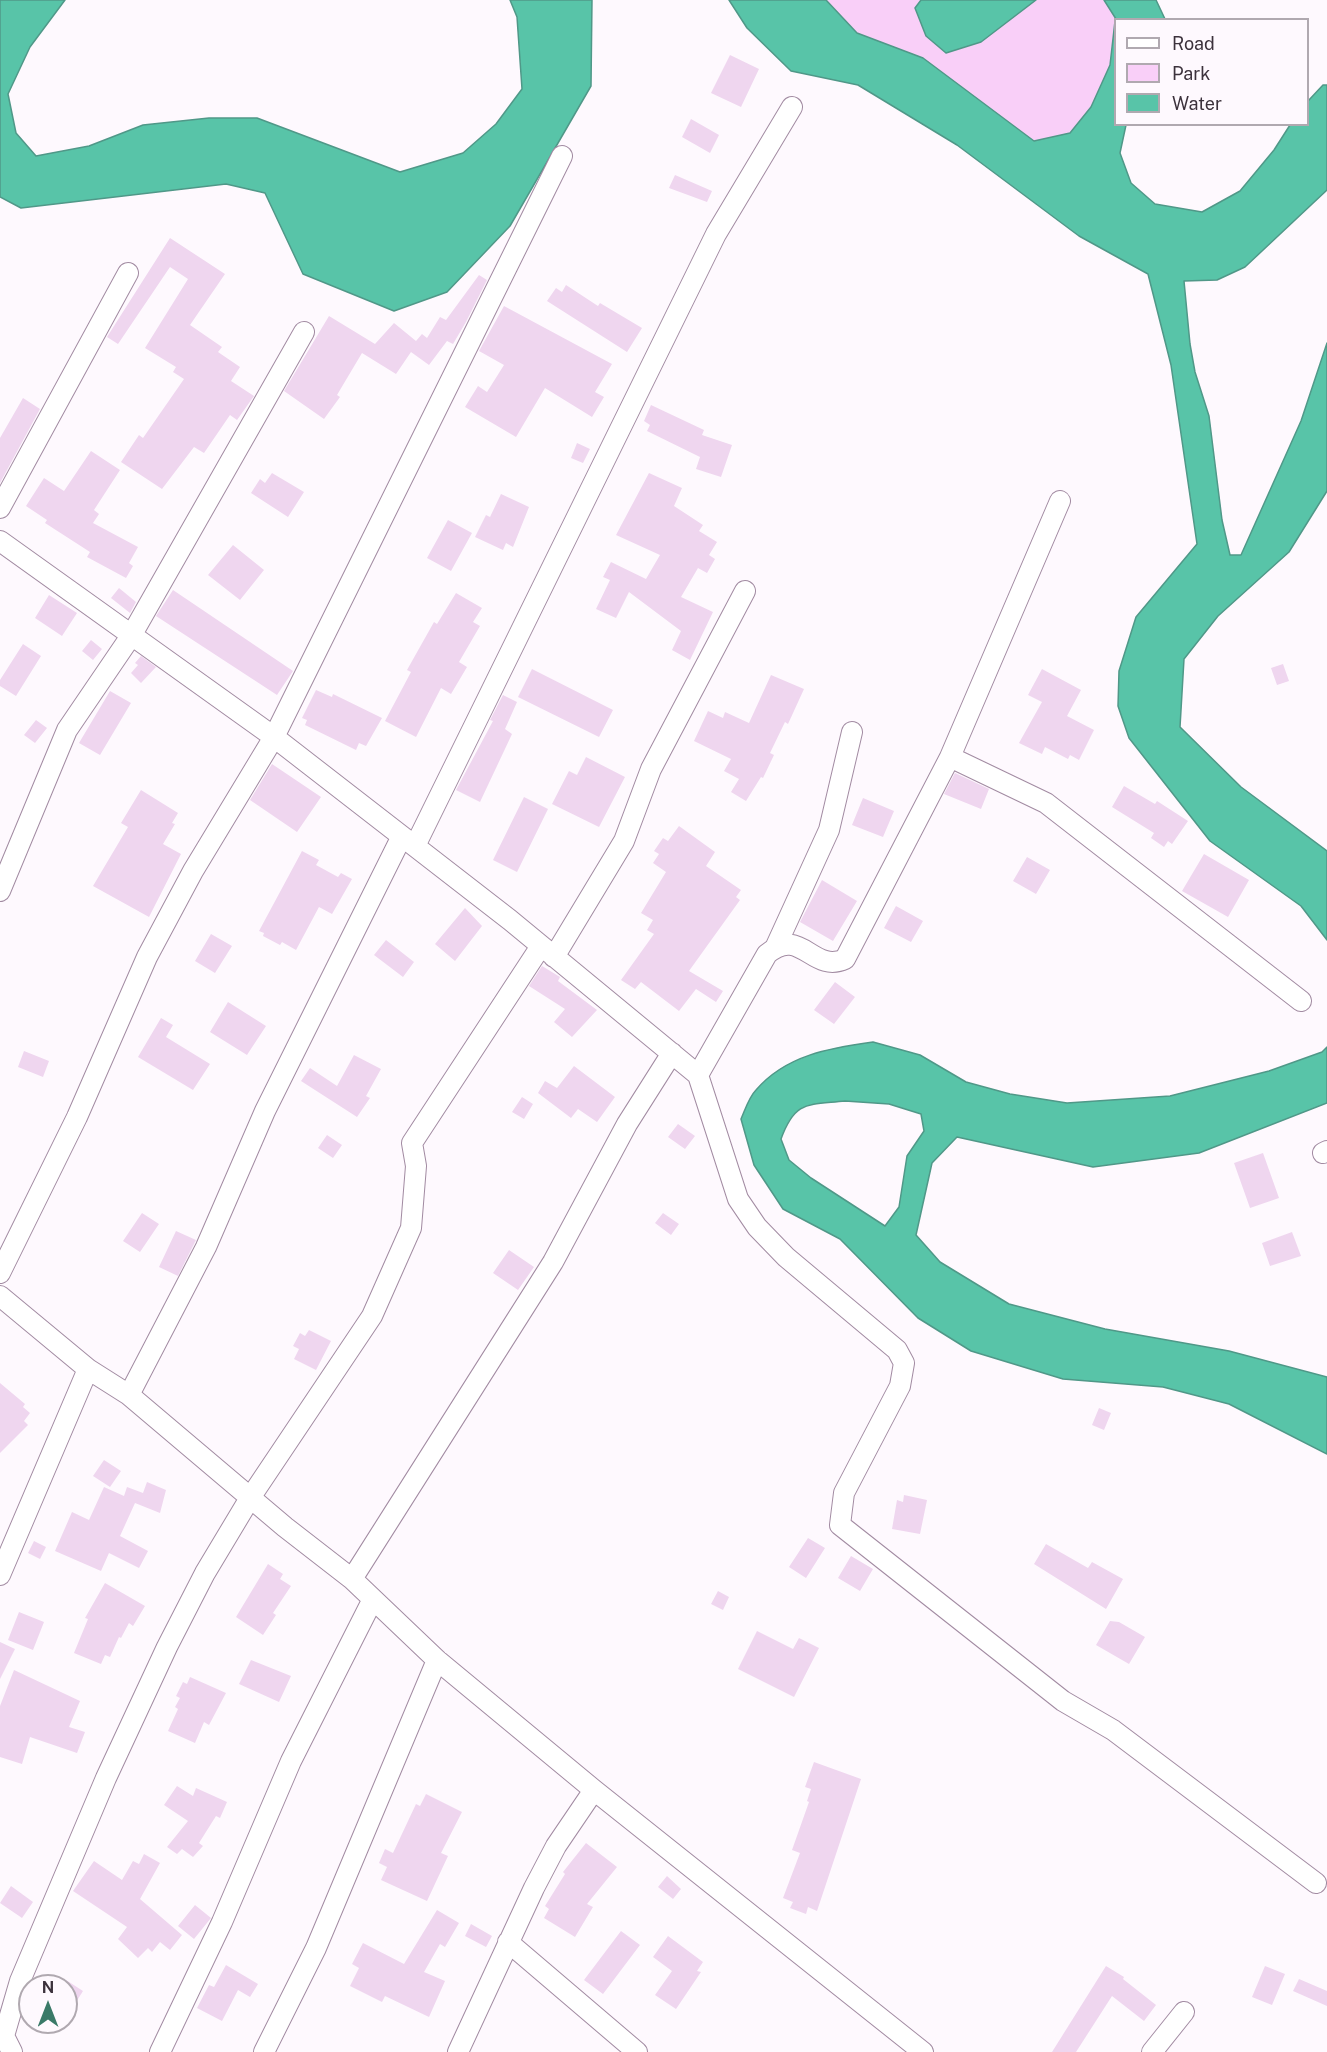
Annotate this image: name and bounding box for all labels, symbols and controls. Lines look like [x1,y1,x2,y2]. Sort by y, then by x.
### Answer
legend [1114,18,1309,126]
text: Road [1172,33,1215,54]
text: Park [1172,63,1210,84]
text: Water [1172,93,1222,114]
north arrow [18,1974,78,2034]
text: N [42,1978,54,1997]

